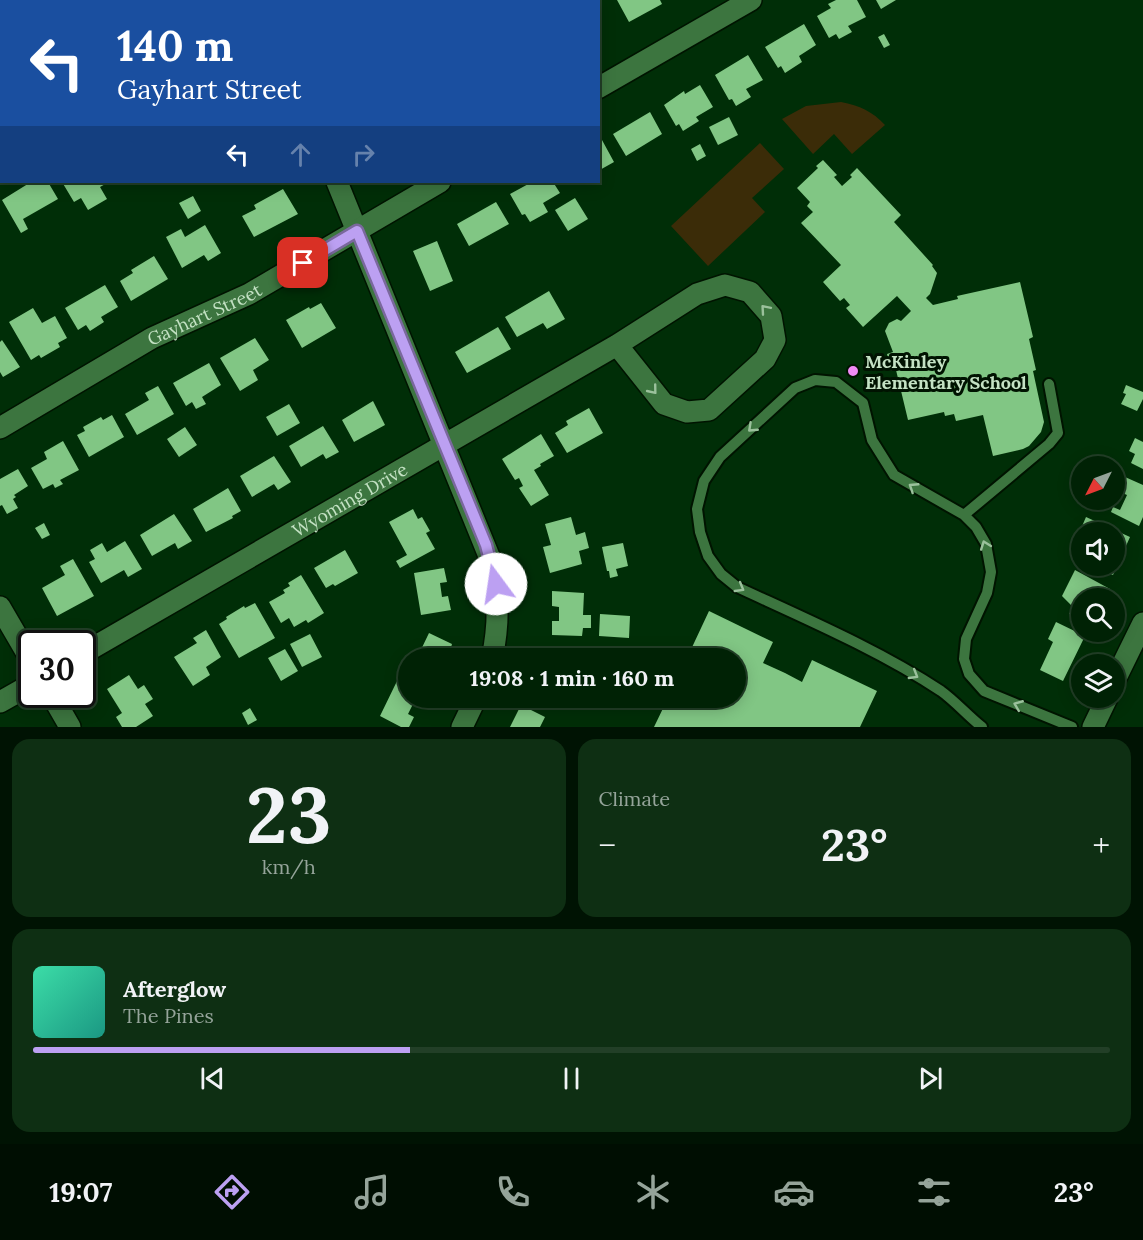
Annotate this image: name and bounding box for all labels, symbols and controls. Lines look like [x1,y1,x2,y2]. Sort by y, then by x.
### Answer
text: 140 m [117,19,233,73]
icon: left [18,24,96,102]
text: Gayhart Street [117,72,301,106]
icon: left [221,138,254,171]
icon: ahead [284,138,317,171]
icon: right [347,138,380,171]
pin [277,237,328,288]
icon: arrive [286,246,319,279]
street label: Gayhart Street [143,278,265,350]
one-way arrow [761,305,772,316]
place label: McKinley Elementary School [865,350,1027,394]
marker: McKinley Elementary School [846,364,860,378]
one-way arrow [646,384,657,395]
one-way arrow [748,421,759,432]
north arrow [1071,456,1125,510]
map controls [1071,456,1125,708]
street label: Wyoming Drive [288,457,412,542]
one-way arrow [909,482,919,494]
button: sound [1071,522,1125,576]
one-way arrow [979,541,992,551]
position arrow [464,552,528,616]
one-way arrow [734,580,744,592]
button: search [1071,588,1125,642]
speed limit sign: 30 [18,630,96,708]
button: layers [1071,654,1125,708]
text: 19:08 · 1 min · 160 m [470,664,674,692]
one-way arrow [908,668,918,680]
one-way arrow [1013,700,1024,712]
text: 23 [246,765,331,864]
text: Climate [599,786,670,811]
text: 23° [821,816,887,873]
text: − [599,824,616,866]
text: + [1092,824,1110,866]
text: km/h [262,854,316,879]
text: Afterglow [123,975,226,1003]
text: The Pines [123,1003,214,1028]
icon: previous [196,1062,229,1095]
icon: pause [555,1062,588,1095]
icon: next [914,1062,947,1095]
icon: directions [211,1171,253,1213]
icon: music [351,1171,393,1213]
icon: phone [492,1171,534,1213]
icon: climate [632,1171,674,1213]
icon: car [773,1171,815,1213]
icon: filters [913,1171,955,1213]
text: 19:07 [49,1175,112,1209]
text: 23° [1054,1175,1094,1209]

